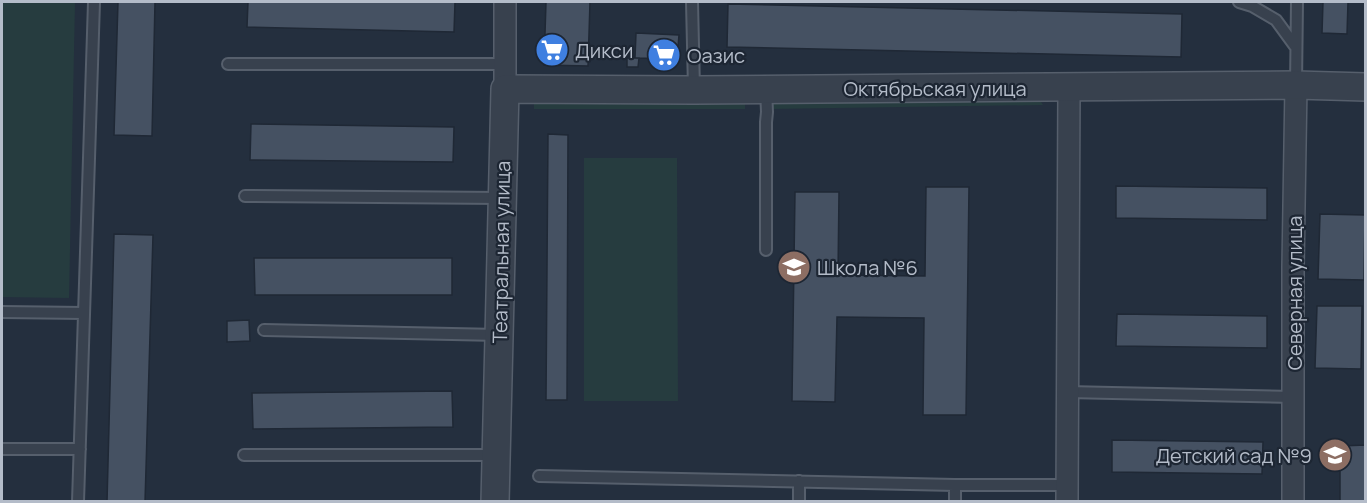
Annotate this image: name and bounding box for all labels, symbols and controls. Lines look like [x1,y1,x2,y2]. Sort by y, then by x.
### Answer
supermarket icon: Дикси [534,32,570,68]
place label: Дикси [575,37,633,64]
supermarket icon: Оазис [646,37,682,73]
place label: Оазис [687,42,745,69]
street label: Октябрьская улица [843,75,1027,102]
street label: Театральная улица [486,160,516,344]
street label: Северная улица [1281,216,1308,370]
school or university icon: Школа №6 [776,249,812,285]
place label: Школа №6 [817,254,918,281]
school or university icon: Детский сад №9 [1317,437,1353,473]
place label: Детский сад №9 [1155,442,1312,469]

